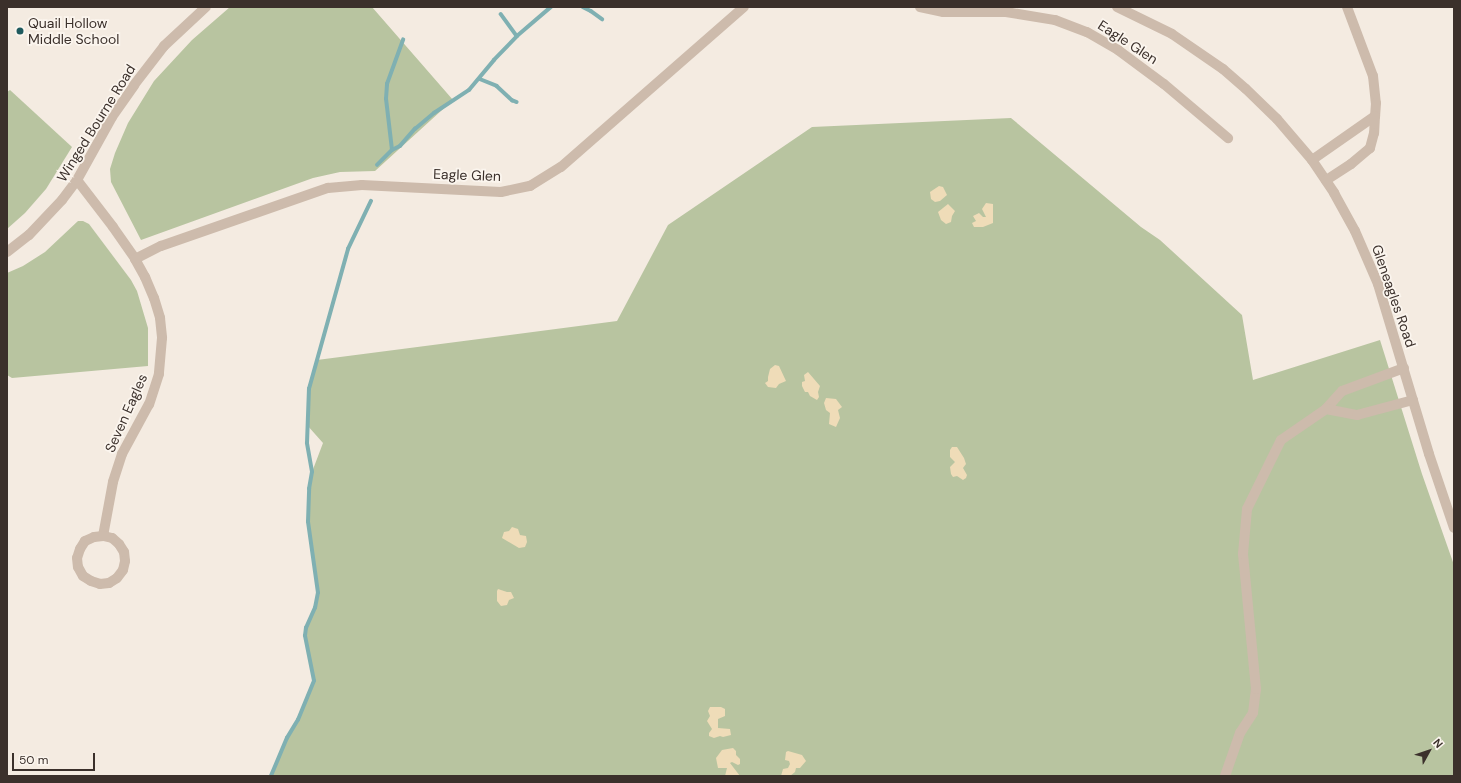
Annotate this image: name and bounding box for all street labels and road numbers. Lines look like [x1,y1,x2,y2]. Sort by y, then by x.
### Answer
street label: Eagle Glen [1095,16,1161,68]
street label: Winged Bourne Road [53,61,139,185]
street label: Eagle Glen [433,165,501,185]
street label: Gleneagles Road [1369,242,1419,350]
street label: Seven Eagles [101,371,151,455]

